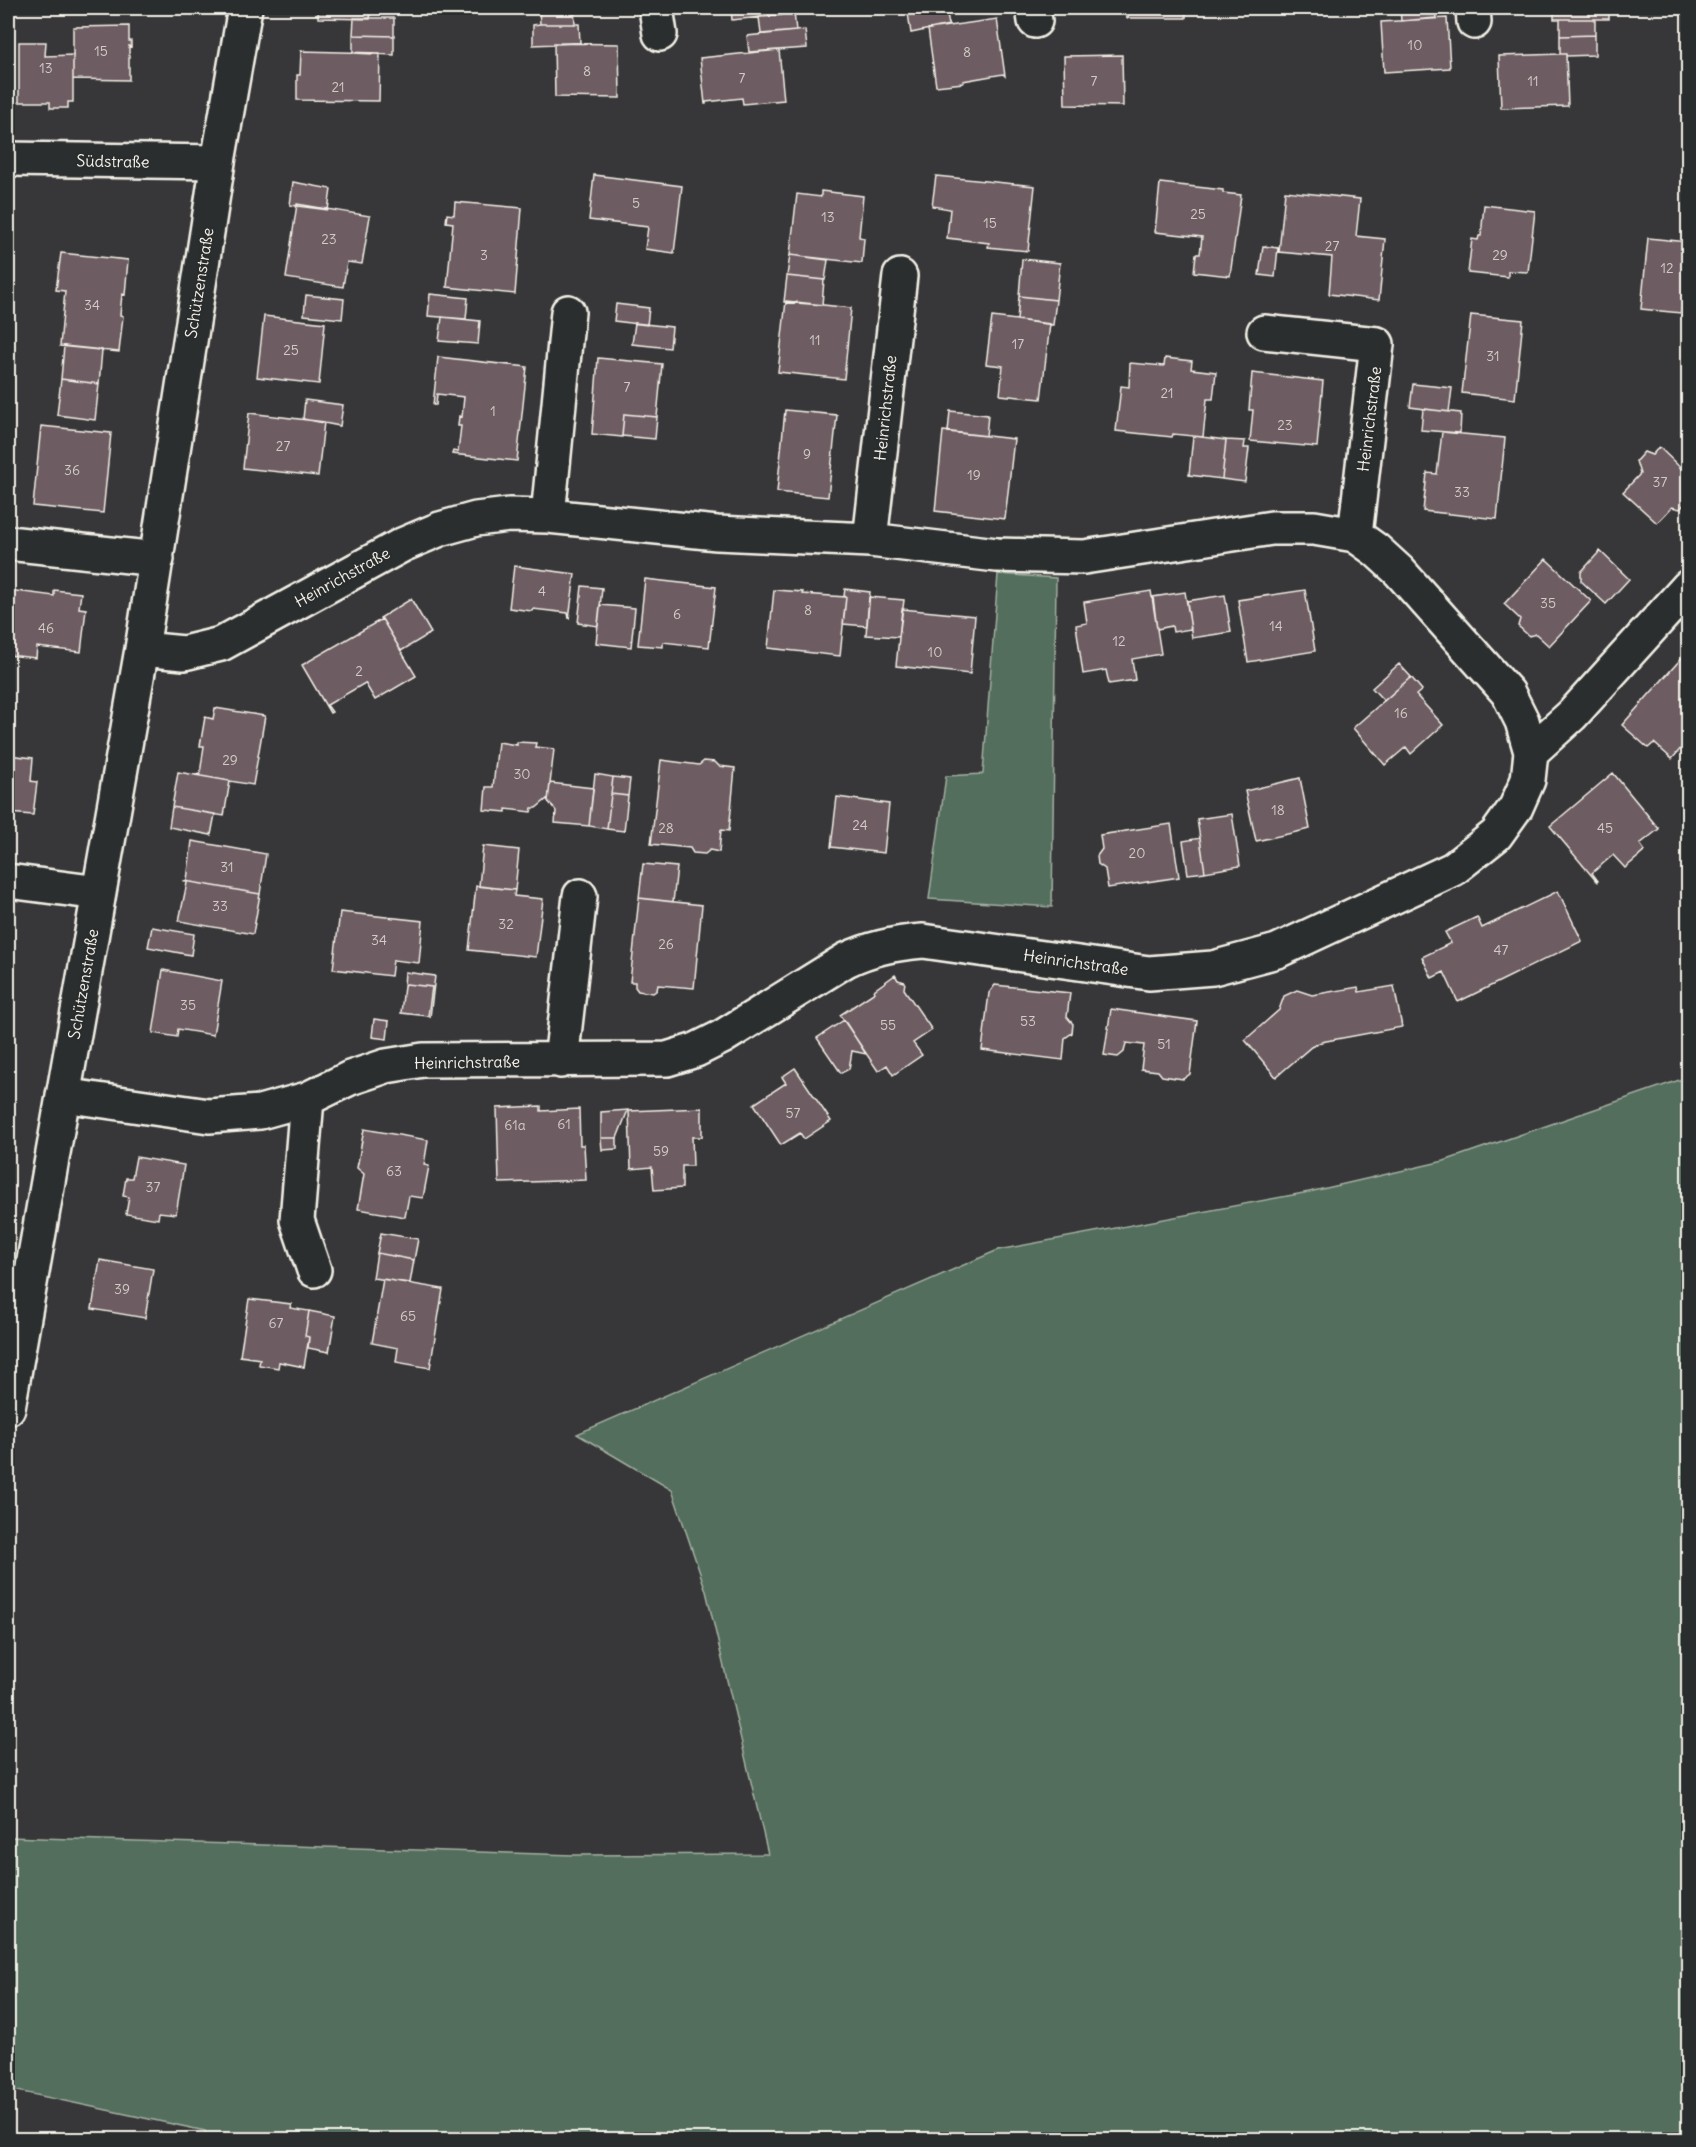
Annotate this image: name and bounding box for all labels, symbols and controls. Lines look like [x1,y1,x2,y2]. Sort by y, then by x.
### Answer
house number: 10 [1408,36,1422,54]
house number: 15 [94,42,108,60]
house number: 8 [963,43,971,61]
house number: 13 [39,59,53,77]
house number: 8 [583,62,591,80]
house number: 7 [739,69,746,87]
house number: 7 [1091,72,1098,90]
house number: 11 [1527,72,1539,90]
house number: 21 [331,78,345,96]
street label: Südstraße [76,150,150,172]
house number: 5 [632,194,640,212]
house number: 25 [1190,205,1206,223]
house number: 13 [821,208,835,226]
house number: 15 [983,214,997,232]
street label: Schützenstraße [180,226,218,340]
house number: 23 [321,230,337,248]
house number: 27 [1325,237,1339,255]
house number: 3 [480,246,488,264]
house number: 29 [1492,246,1508,264]
house number: 12 [1660,259,1674,277]
house number: 34 [84,296,100,314]
house number: 11 [809,331,821,349]
house number: 17 [1012,335,1024,353]
house number: 25 [283,341,299,359]
house number: 31 [1486,347,1500,365]
street label: Heinrichstraße [870,354,900,462]
street label: Heinrichstraße [1353,365,1385,473]
house number: 7 [624,378,631,396]
house number: 21 [1160,384,1174,402]
house number: 1 [490,402,496,420]
house number: 23 [1277,416,1293,434]
house number: 27 [276,437,290,455]
house number: 9 [803,445,811,463]
house number: 36 [64,461,80,479]
house number: 19 [967,466,981,484]
house number: 37 [1653,473,1668,491]
house number: 33 [1454,483,1470,501]
street label: Heinrichstraße [291,543,393,611]
house number: 4 [538,582,546,600]
house number: 35 [1540,594,1556,612]
house number: 8 [804,601,812,619]
house number: 6 [673,605,681,623]
house number: 14 [1269,617,1283,635]
house number: 46 [38,619,54,637]
house number: 12 [1112,632,1126,650]
house number: 10 [928,643,942,661]
house number: 2 [355,662,363,680]
house number: 16 [1394,704,1408,722]
house number: 29 [222,751,238,769]
house number: 30 [513,765,531,783]
house number: 18 [1271,801,1285,819]
house number: 24 [852,816,868,834]
house number: 28 [658,819,674,837]
house number: 45 [1597,819,1613,837]
house number: 20 [1129,844,1145,862]
house number: 31 [220,858,234,876]
house number: 33 [212,897,228,915]
house number: 32 [498,915,514,933]
street label: Schützenstraße [63,927,103,1041]
house number: 34 [371,931,387,949]
house number: 26 [658,935,674,953]
house number: 47 [1494,941,1509,959]
street label: Heinrichstraße [1022,945,1130,979]
house number: 35 [180,996,196,1014]
house number: 53 [1020,1012,1036,1030]
house number: 55 [880,1016,896,1034]
house number: 51 [1157,1035,1171,1053]
street label: Heinrichstraße [414,1051,520,1073]
house number: 57 [786,1104,801,1122]
house number: 61 [557,1115,571,1133]
house number: 61a [504,1116,526,1134]
house number: 59 [653,1142,669,1160]
house number: 63 [386,1162,402,1180]
house number: 37 [146,1178,161,1196]
house number: 39 [114,1280,130,1298]
house number: 65 [400,1307,416,1325]
house number: 67 [269,1314,284,1332]

